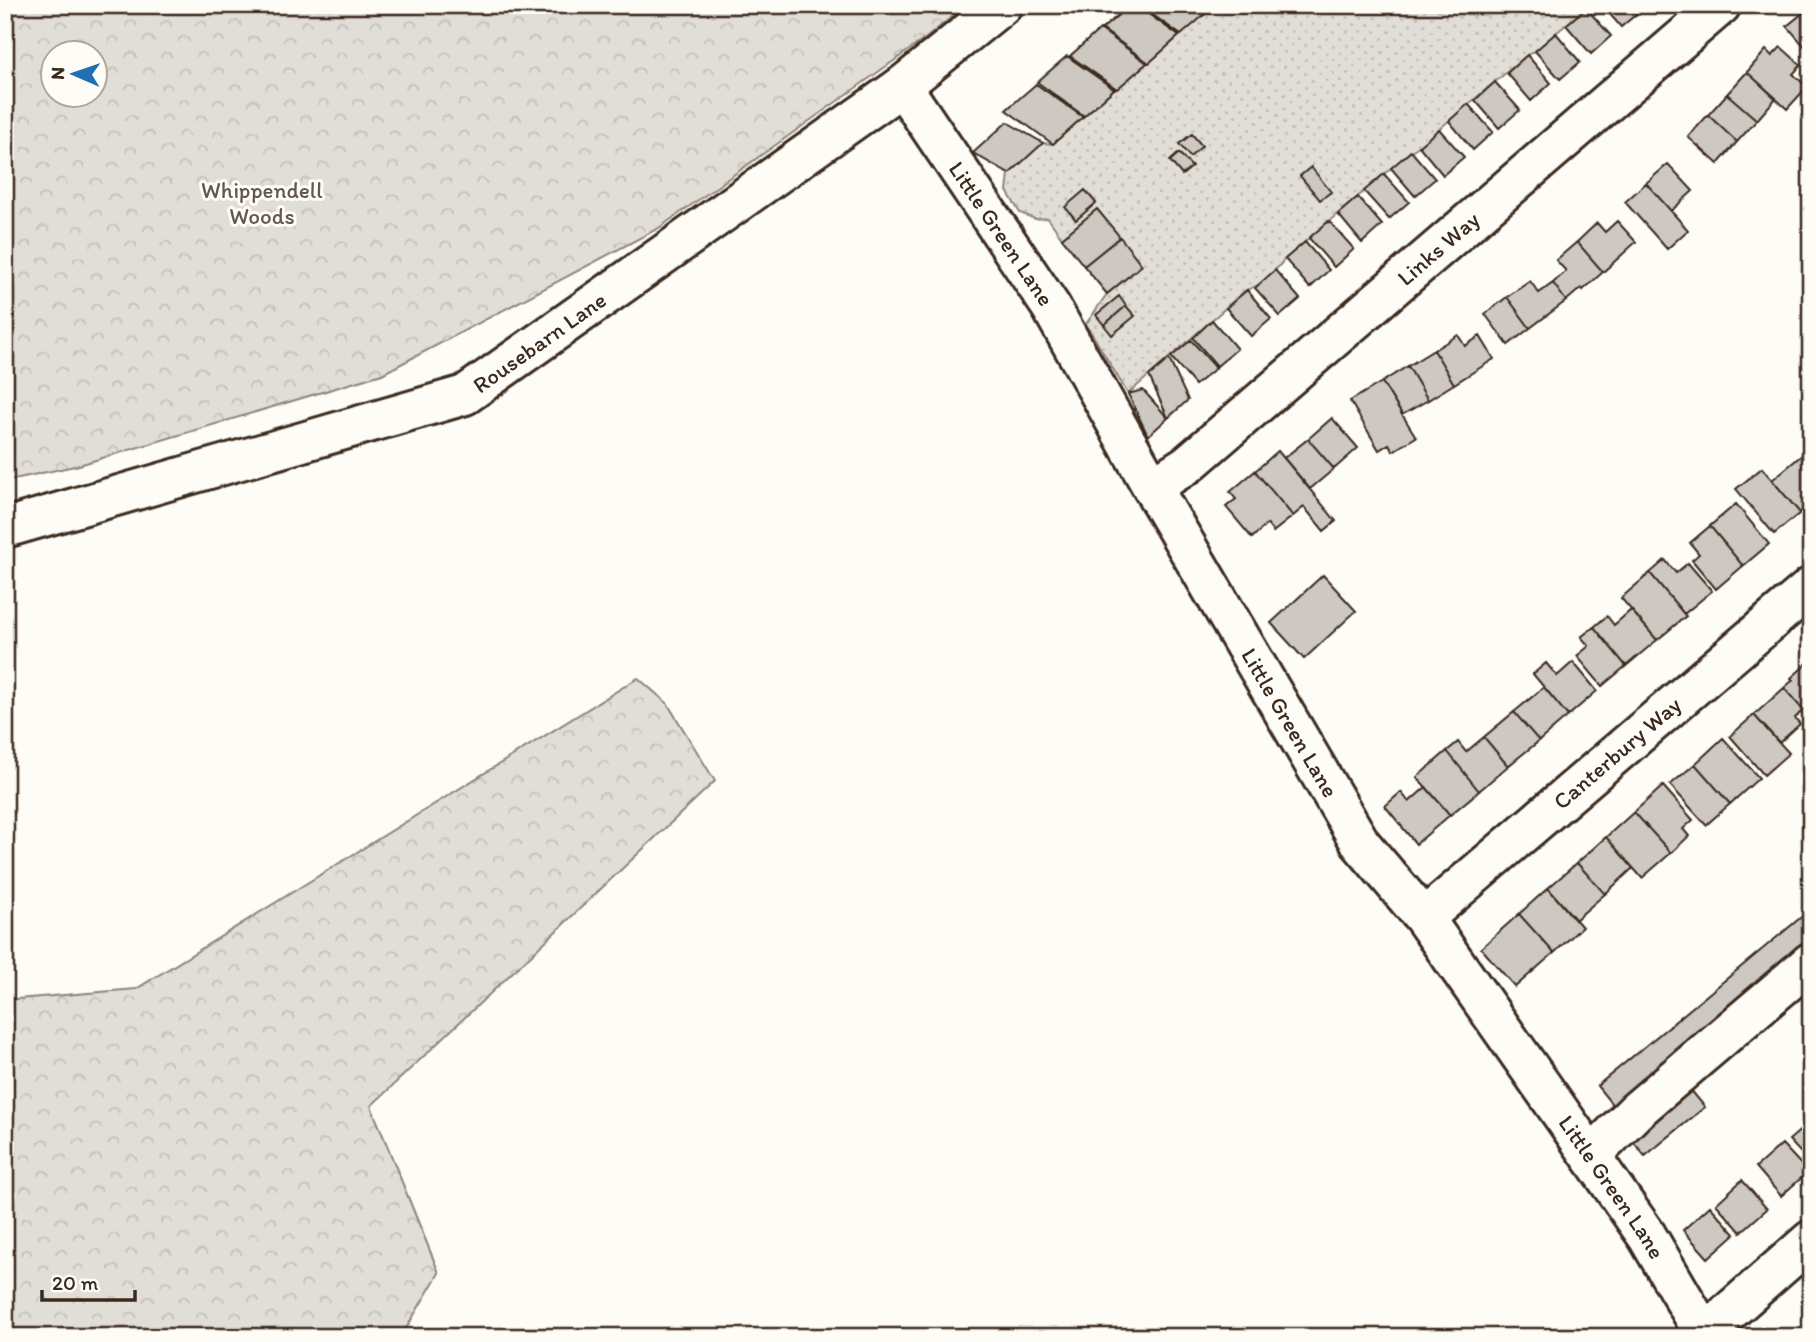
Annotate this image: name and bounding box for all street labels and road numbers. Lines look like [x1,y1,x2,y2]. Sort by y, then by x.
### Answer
street label: Little Green Lane [943,156,1060,311]
street label: Links Way [1391,205,1485,292]
street label: Rousebarn Lane [467,286,612,399]
street label: Little Green Lane [1235,643,1345,802]
street label: Canterbury Way [1547,690,1687,815]
street label: Little Green Lane [1553,1110,1671,1264]

